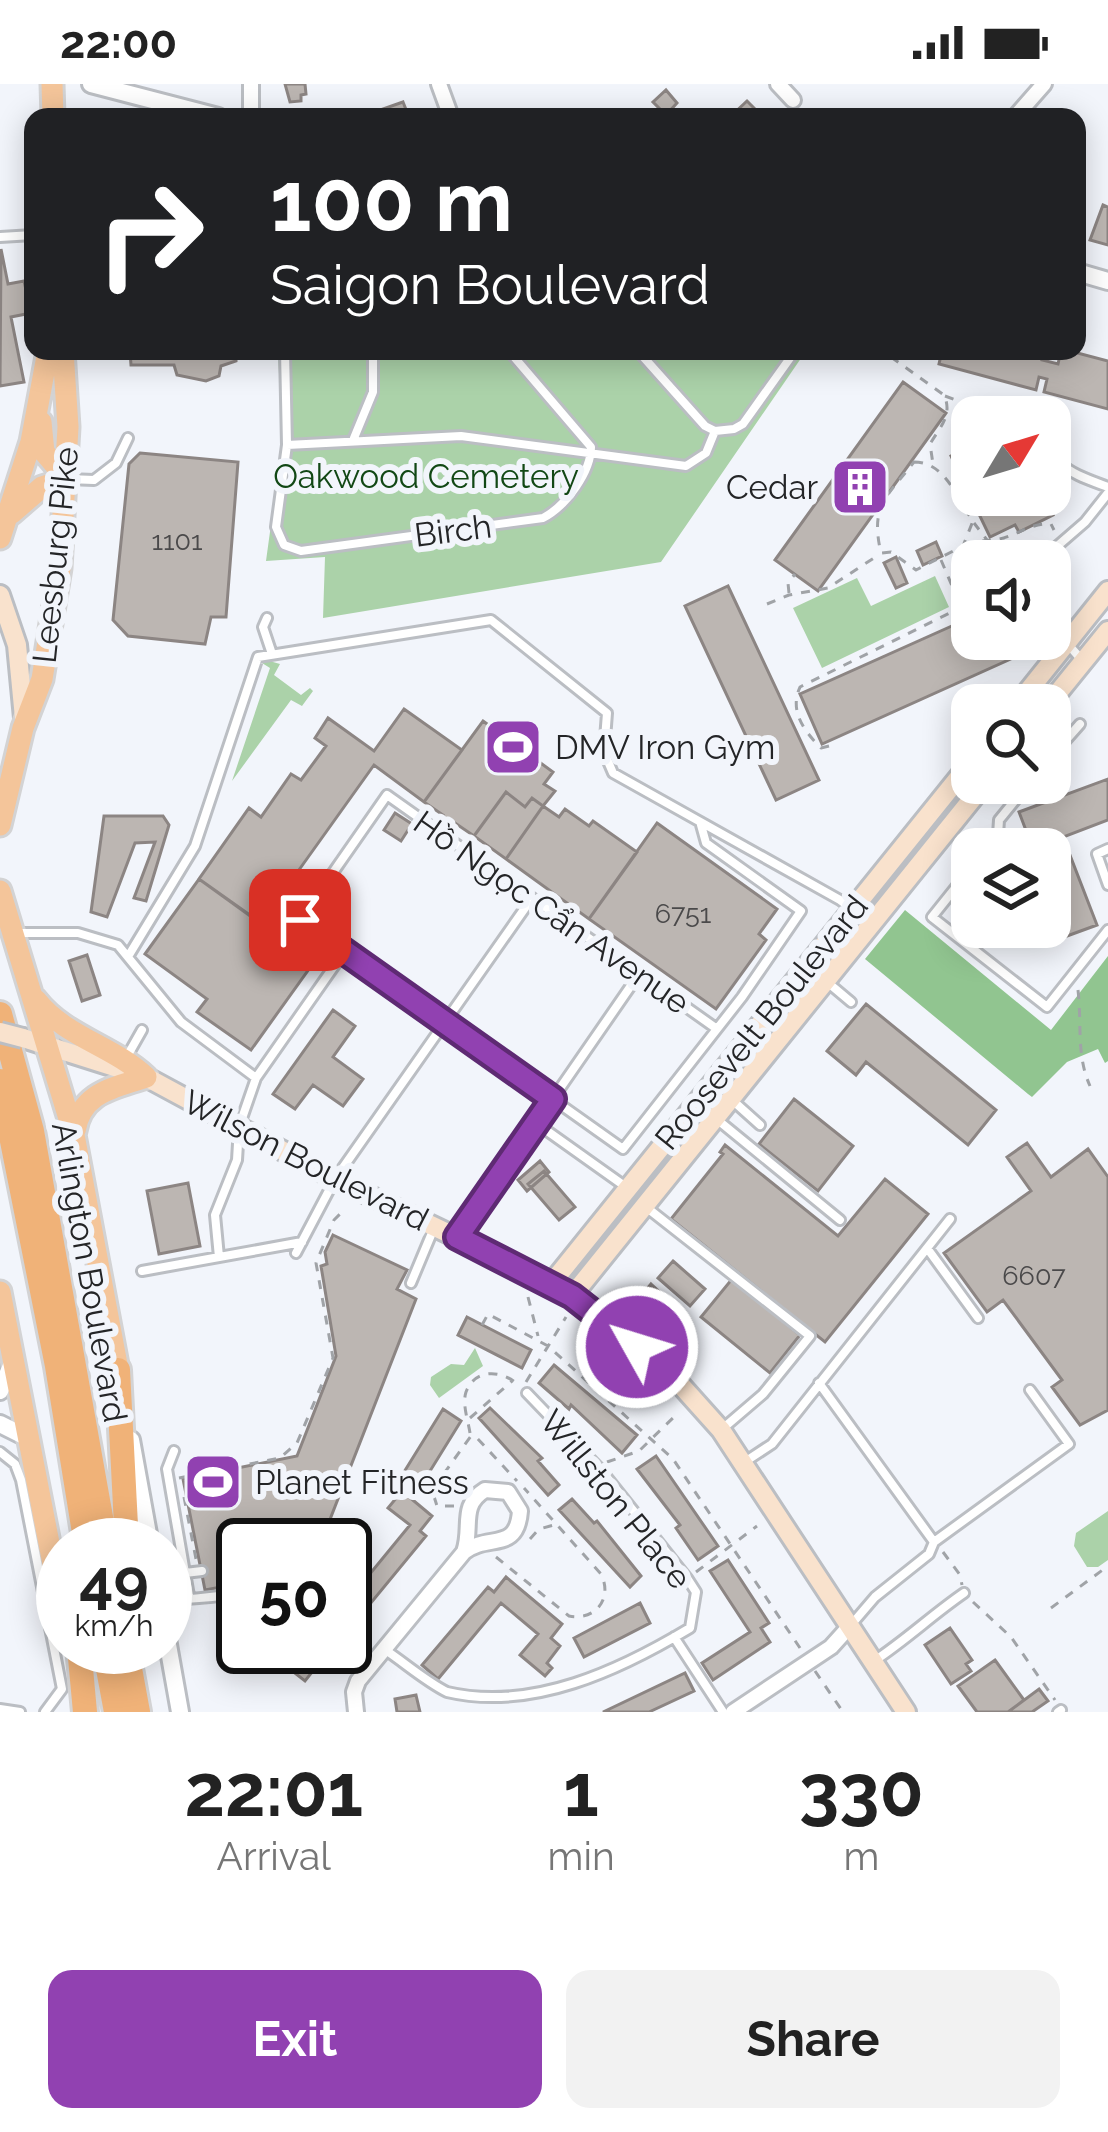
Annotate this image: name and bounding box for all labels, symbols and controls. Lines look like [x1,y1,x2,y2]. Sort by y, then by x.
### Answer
text: 22:00 [60,16,177,69]
text: 100 m [270,152,513,251]
icon: right [72,156,228,312]
text: Saigon Boulevard [270,253,710,317]
north arrow [951,396,1071,516]
map controls [951,396,1071,948]
street label: Leesburg Pike [25,445,86,665]
building icon: Cedar [829,456,891,518]
park label: Oakwood Cemetery [273,457,579,496]
place label: Cedar [726,468,818,507]
street label: Birch [412,506,494,555]
house number: 1101 [151,525,203,556]
button: sound [951,540,1071,660]
button: search [951,684,1071,804]
sports icon: DMV Iron Gym [482,716,544,778]
place label: DMV Iron Gym [555,728,775,767]
street label: Hồ Ngọc Cẩn Avenue [406,803,697,1022]
button: layers [951,828,1071,948]
pin [249,869,351,971]
icon: arrive [267,887,333,953]
street label: Roosevelt Boulevard [647,887,876,1157]
house number: 6751 [655,898,711,929]
street label: Wilson Boulevard [177,1082,435,1239]
street label: Arlington Boulevard [44,1119,135,1425]
house number: 6607 [1002,1260,1066,1291]
position arrow [574,1284,700,1410]
street label: Willston Place [532,1402,700,1596]
sports icon: Planet Fitness [182,1451,244,1513]
place label: Planet Fitness [255,1463,469,1502]
speed limit sign: 50 [216,1518,372,1674]
text: 49 [79,1546,149,1616]
text: km/h [74,1608,154,1643]
text: 22:01 [184,1748,363,1833]
text: 1 [563,1748,599,1833]
text: 330 [799,1748,924,1833]
text: Arrival [217,1833,331,1879]
text: min [548,1833,615,1879]
text: m [843,1833,879,1879]
button: Exit [48,1970,542,2108]
button: Share [566,1970,1060,2108]

